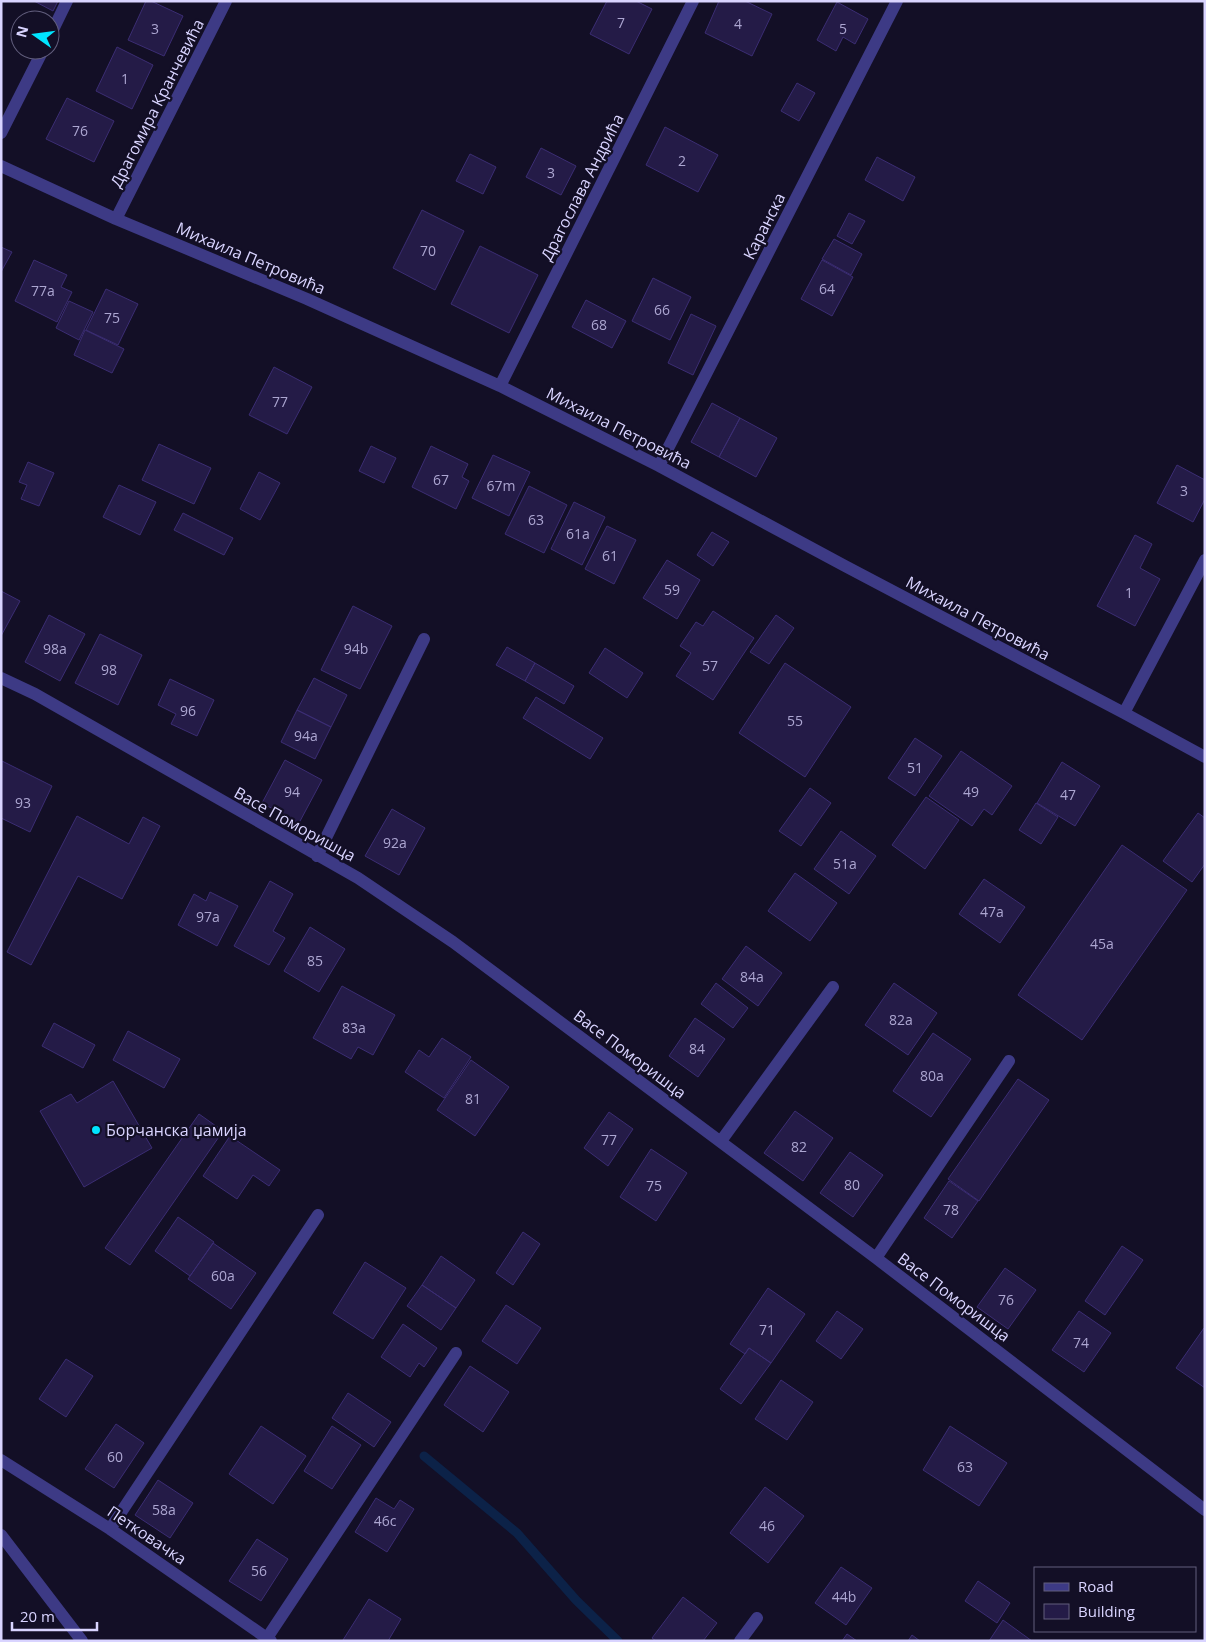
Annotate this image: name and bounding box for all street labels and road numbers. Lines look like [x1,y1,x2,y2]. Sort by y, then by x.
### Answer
street label: Драгомира Кранчевића [105,15,209,191]
street label: Драгослава Андрића [535,110,629,264]
street label: Каранска [738,189,790,263]
street label: Михаила Петровића [173,217,329,299]
street label: Михаила Петровића [543,382,695,474]
street label: Михаила Петровића [902,571,1054,665]
street label: Васе Поморишца [230,781,360,867]
street label: Васе Поморишца [569,1004,691,1104]
street label: Васе Поморишца [893,1247,1015,1347]
street label: Петковачка [103,1500,191,1570]

